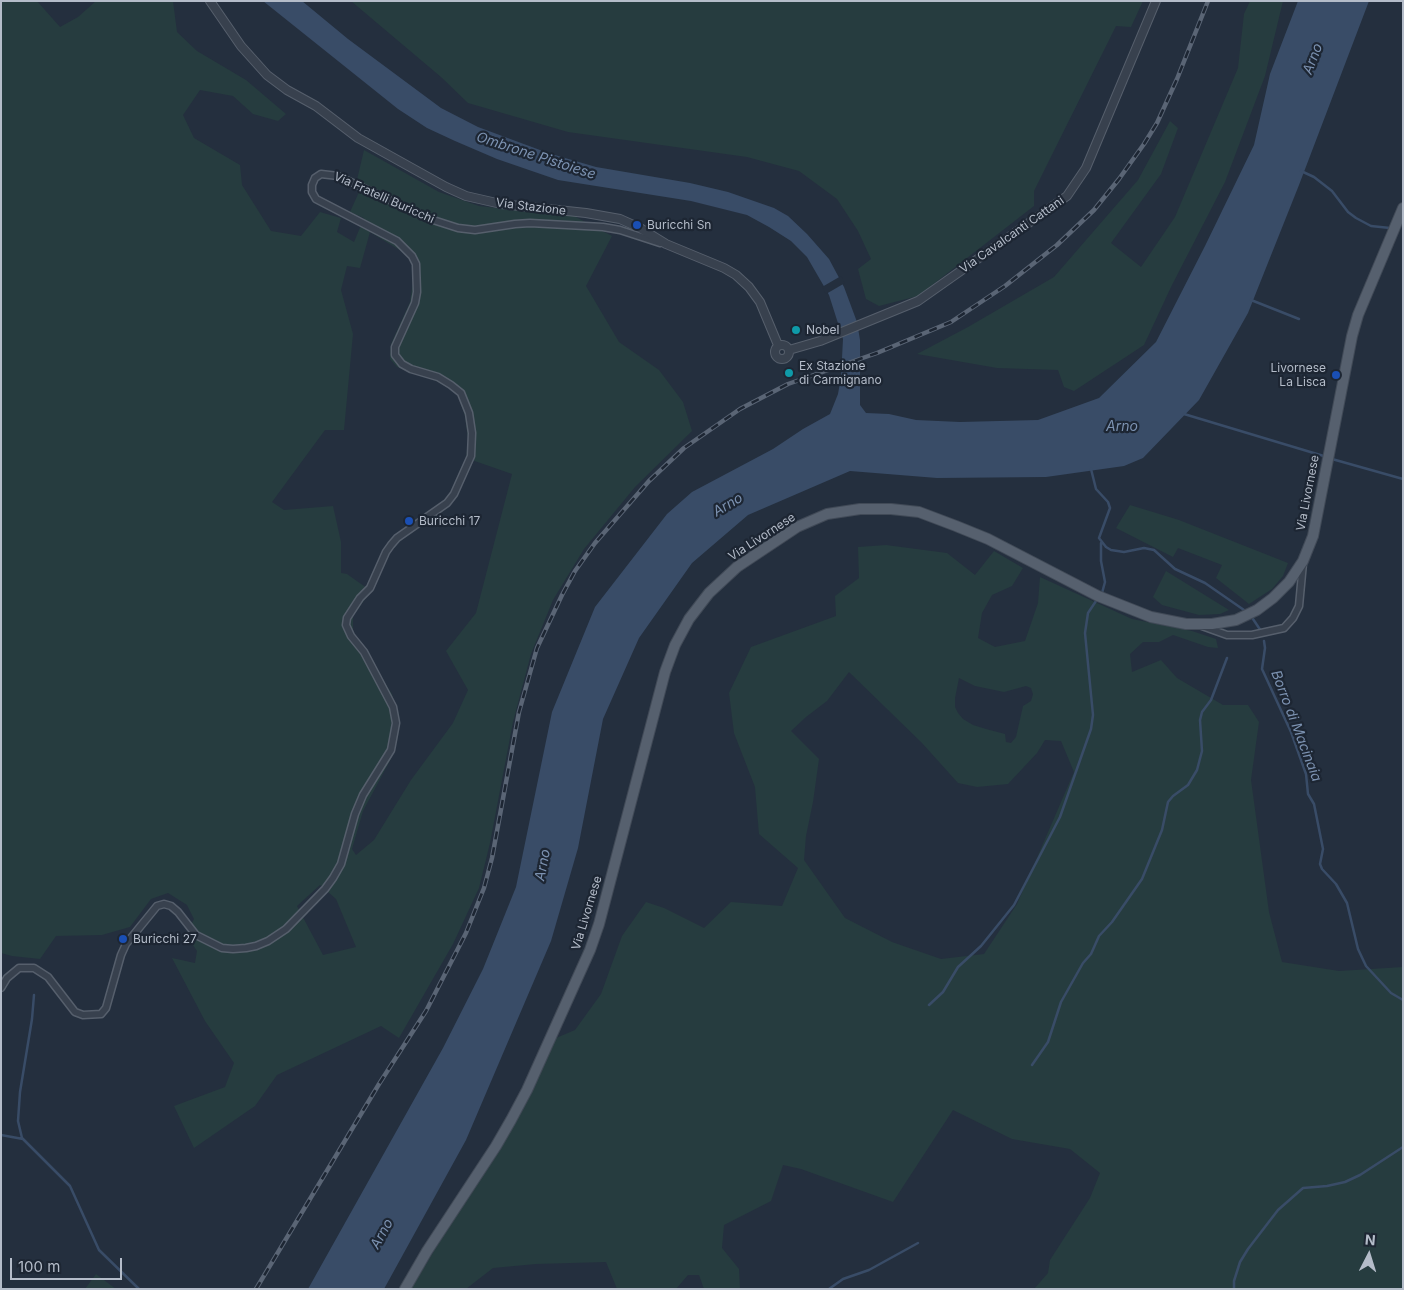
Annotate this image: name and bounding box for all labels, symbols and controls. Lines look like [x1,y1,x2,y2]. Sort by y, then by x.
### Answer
water label: Arno [1299,41,1327,77]
water label: Ombrone Pistoiese [474,129,598,183]
street label: Via Fratelli Buricchi [332,169,436,227]
street label: Via Cavalcanti Cattani [957,194,1067,276]
street label: Via Stazione [495,196,567,218]
place label: Buricchi Sn [647,218,711,232]
marker: Buricchi Sn [631,219,643,231]
place label: Nobel [806,323,839,337]
marker: Nobel [790,324,802,336]
place label: Ex Stazione di Carmignano [799,359,882,387]
place label: Livornese La Lisca [1270,361,1326,389]
marker: Ex Stazione di Carmignano [783,367,795,379]
marker: Livornese La Lisca [1330,369,1342,381]
water label: Arno [1106,419,1138,435]
street label: Via Livornese [1294,454,1322,532]
water label: Arno [710,490,746,520]
street label: Via Livornese [726,510,798,564]
place label: Buricchi 17 [419,514,480,528]
marker: Buricchi 17 [403,515,415,527]
water label: Borro di Macinaia [1267,668,1325,784]
water label: Arno [532,848,554,882]
street label: Via Livornese [569,874,605,952]
place label: Buricchi 27 [133,932,197,946]
marker: Buricchi 27 [117,933,129,945]
water label: Arno [367,1216,397,1252]
north arrow [1344,1230,1394,1280]
text: N [1364,1231,1376,1248]
scale bar [12,1248,125,1280]
text: 100 m [18,1257,60,1276]

